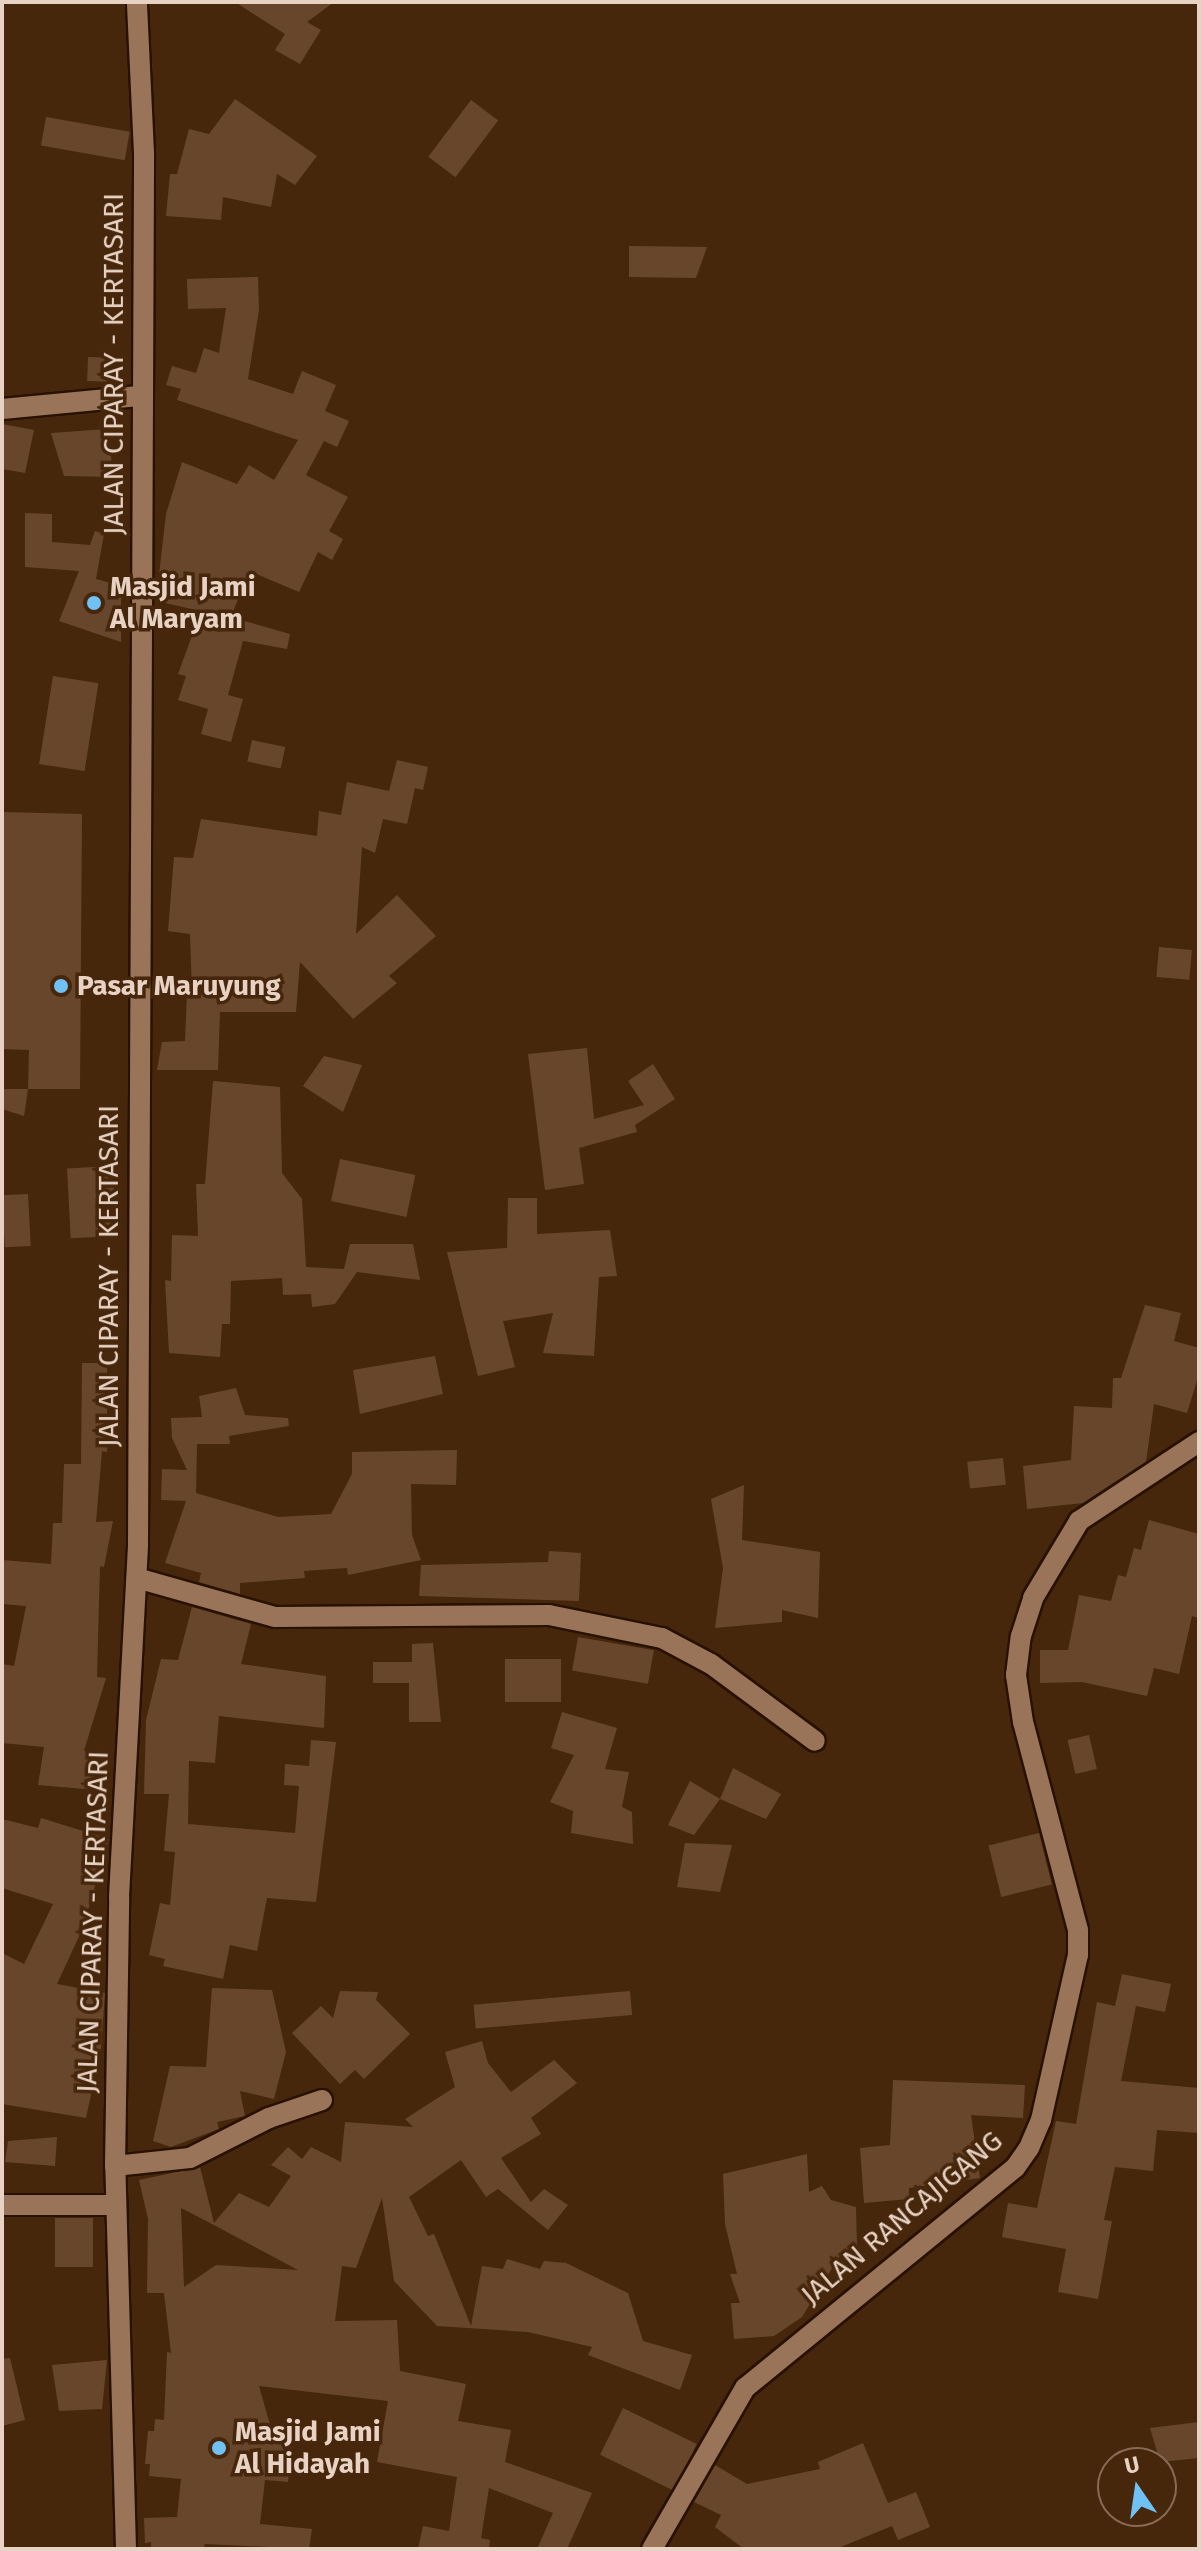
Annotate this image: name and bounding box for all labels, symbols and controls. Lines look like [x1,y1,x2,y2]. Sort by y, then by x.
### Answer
street label: JALAN CIPARAY - KERTASARI [97,193,131,535]
place label: Masjid Jami Al Maryam [110,570,256,636]
marker: Masjid Jami Al Maryam [85,594,103,612]
place label: Pasar Maruyung [77,969,281,1003]
marker: Pasar Maruyung [52,977,70,995]
street label: JALAN CIPARAY - KERTASARI [92,1105,126,1447]
street label: JALAN CIPARAY - KERTASARI [70,1750,116,2094]
street label: JALAN RANCAJIGANG [795,2124,1009,2312]
place label: Masjid Jami Al Hidayah [235,2415,381,2481]
marker: Masjid Jami Al Hidayah [210,2439,228,2457]
north arrow [1097,2447,1177,2527]
text: U [1122,2450,1142,2480]

